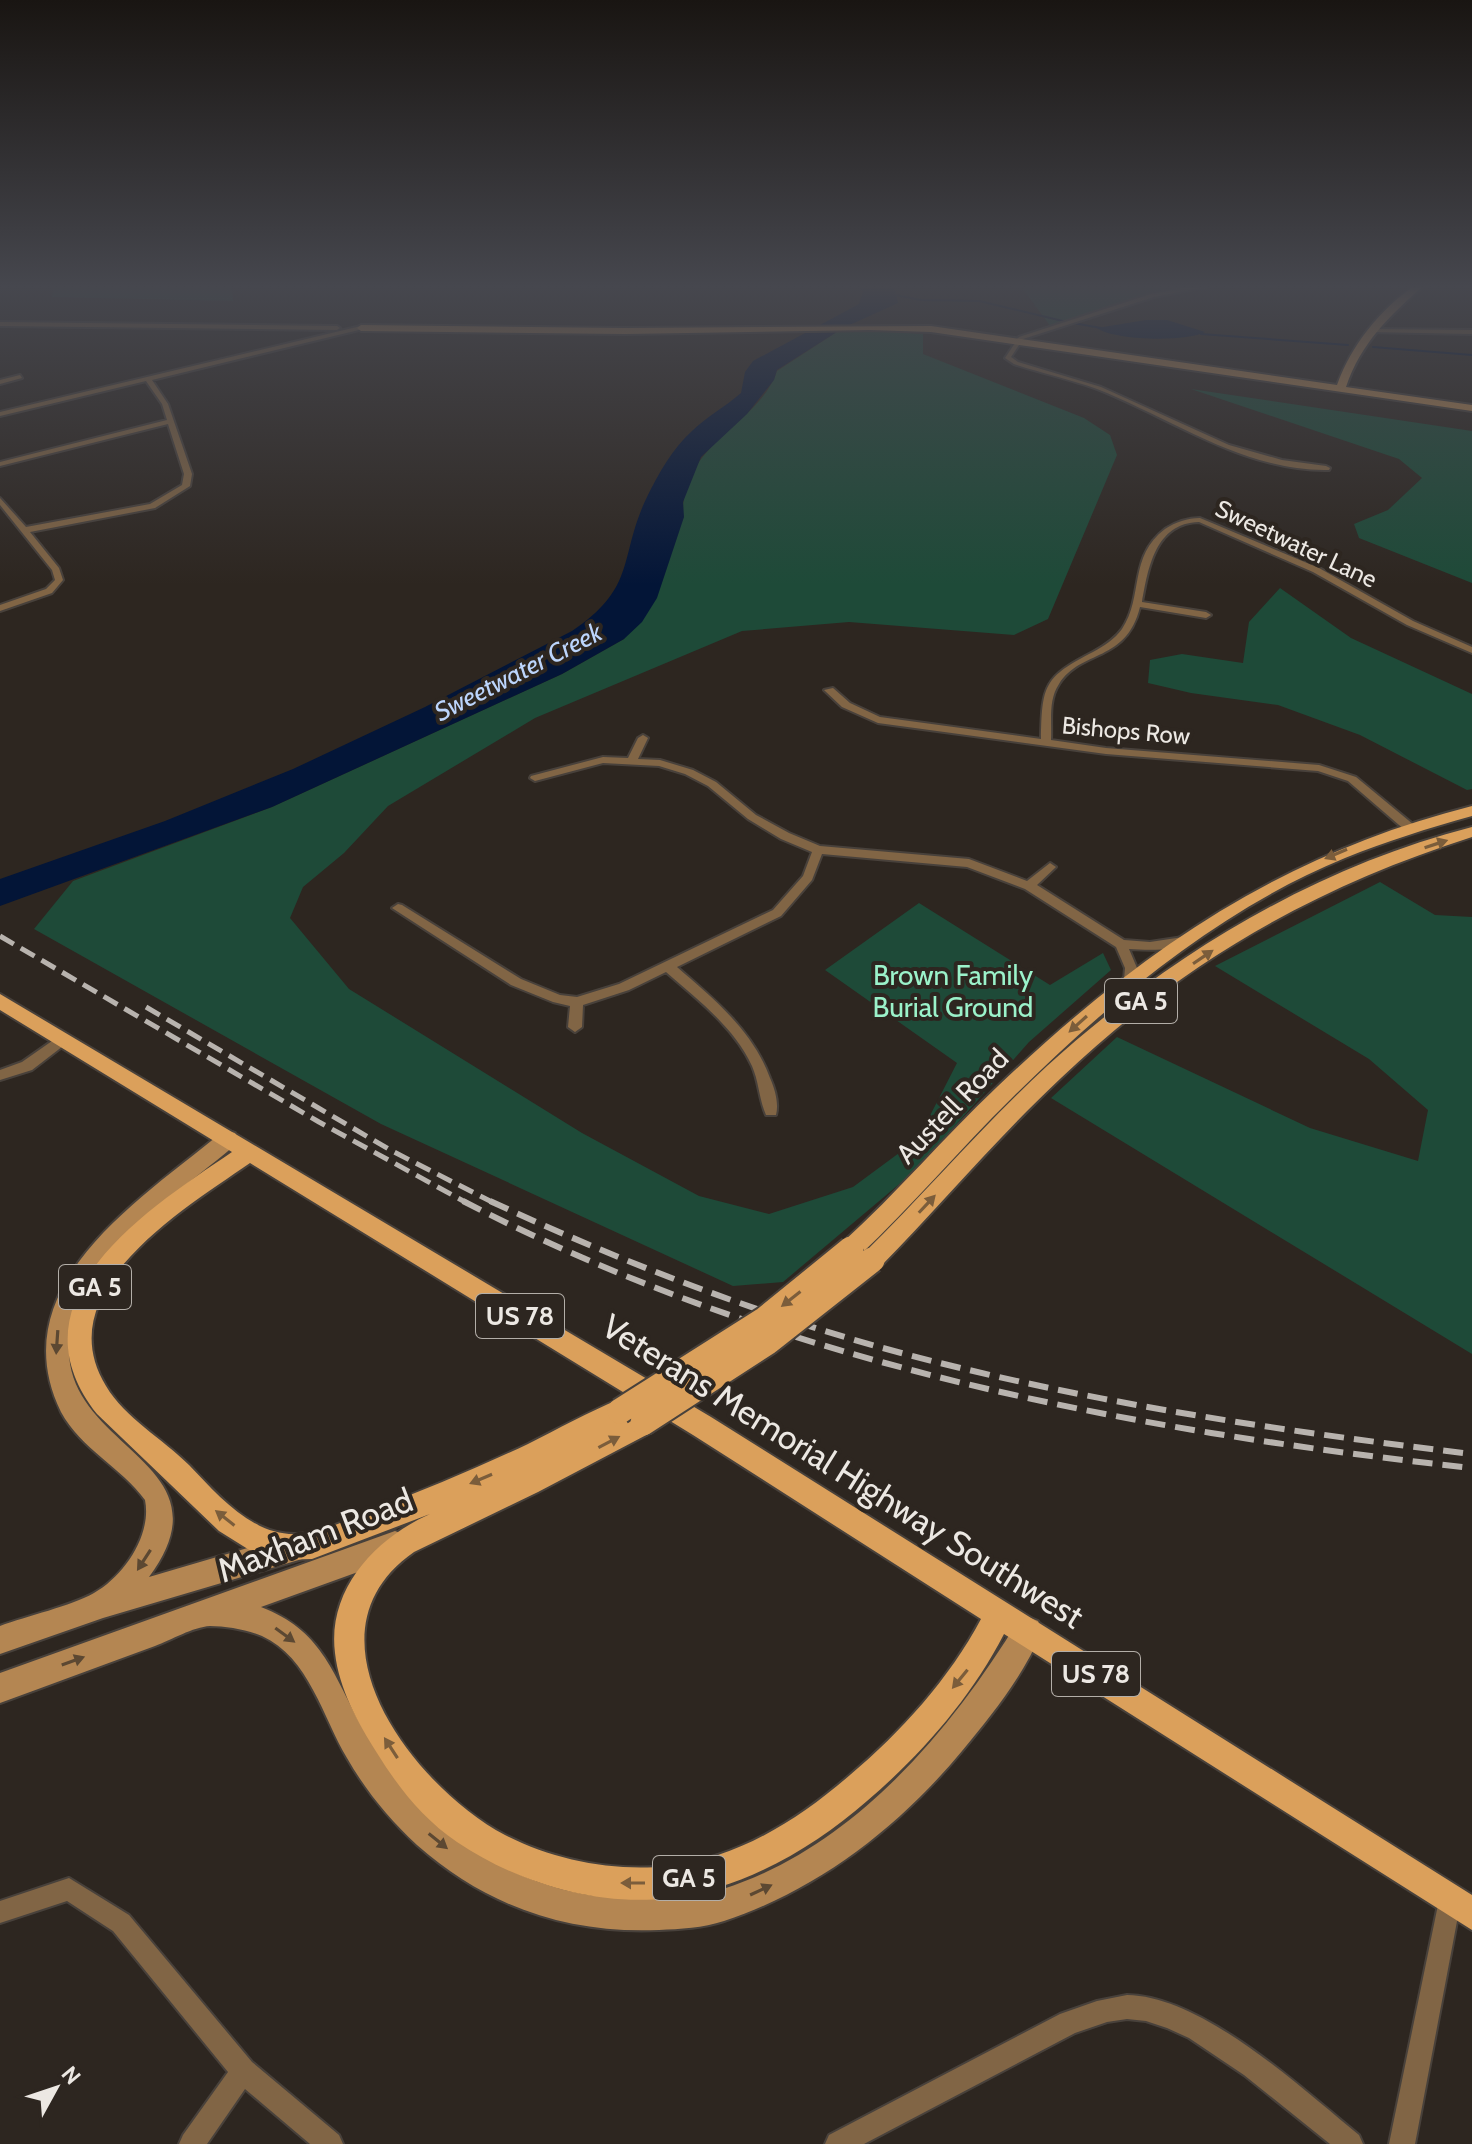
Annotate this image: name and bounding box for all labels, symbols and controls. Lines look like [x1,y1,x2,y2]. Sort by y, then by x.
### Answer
street label: Sweetwater Lane [1211,493,1382,594]
water label: Sweetwater Creek [429,616,608,728]
street label: Bishops Row [1061,710,1192,751]
one-way arrow [1424,837,1448,849]
one-way arrow [1324,847,1348,860]
one-way arrow [1193,950,1214,965]
park label: Brown Family Burial Ground [873,958,1033,1024]
road number: GA 5 [1105,979,1177,1023]
one-way arrow [1069,1015,1089,1032]
street label: Austell Road [889,1041,1015,1171]
one-way arrow [918,1195,936,1214]
road number: GA 5 [59,1265,131,1309]
one-way arrow [781,1290,801,1307]
road number: US 78 [476,1294,564,1338]
street label: Veterans Memorial Highway Southwest [594,1305,1092,1637]
one-way arrow [50,1329,63,1355]
one-way arrow [598,1435,620,1449]
one-way arrow [469,1473,493,1486]
street label: Maxham Road [211,1479,419,1591]
one-way arrow [215,1510,235,1526]
one-way arrow [137,1549,151,1571]
one-way arrow [274,1627,296,1643]
road number: US 78 [1052,1652,1140,1696]
one-way arrow [61,1654,85,1667]
one-way arrow [952,1669,968,1689]
one-way arrow [384,1738,399,1759]
one-way arrow [428,1832,448,1849]
road number: GA 5 [653,1856,725,1900]
one-way arrow [620,1877,645,1889]
one-way arrow [749,1883,772,1897]
north arrow [16,2048,96,2128]
text: N [56,2061,86,2090]

